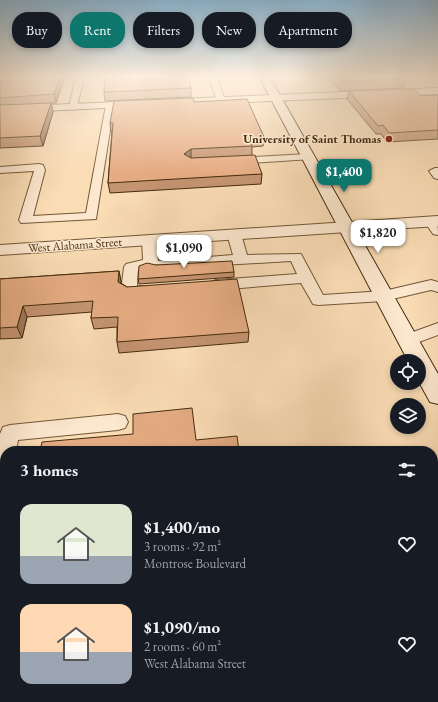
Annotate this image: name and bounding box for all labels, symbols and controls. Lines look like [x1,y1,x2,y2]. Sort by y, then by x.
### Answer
chip: Buy [12,12,62,48]
chip: Rent [70,12,125,48]
chip: Filters [133,12,194,48]
chip: New [202,12,256,48]
chip: Apartment [264,12,352,48]
place label: University of Saint Thomas [243,131,381,147]
marker: University of Saint Thomas [384,134,394,144]
pin: $1,400 [311,159,377,193]
text: $1,400 [326,163,362,180]
pin: $1,820 [345,220,411,254]
text: $1,820 [360,224,396,241]
street label: West Alabama Street [28,234,123,256]
pin: $1,090 [151,235,217,269]
text: $1,090 [166,239,202,256]
map controls [390,354,426,434]
button: locate [390,354,426,390]
button: layers [390,398,426,434]
text: 3 homes [20,459,78,481]
icon: filters [396,459,418,481]
text: $1,400/mo [144,516,220,538]
icon: home [52,520,100,568]
icon: heart [396,533,418,555]
text: 3 rooms · 92 m² [144,538,221,555]
text: Montrose Boulevard [144,555,246,572]
text: $1,090/mo [144,616,220,638]
icon: home [52,620,100,668]
icon: heart [396,633,418,655]
text: 2 rooms · 60 m² [144,638,221,655]
text: West Alabama Street [144,655,246,672]

